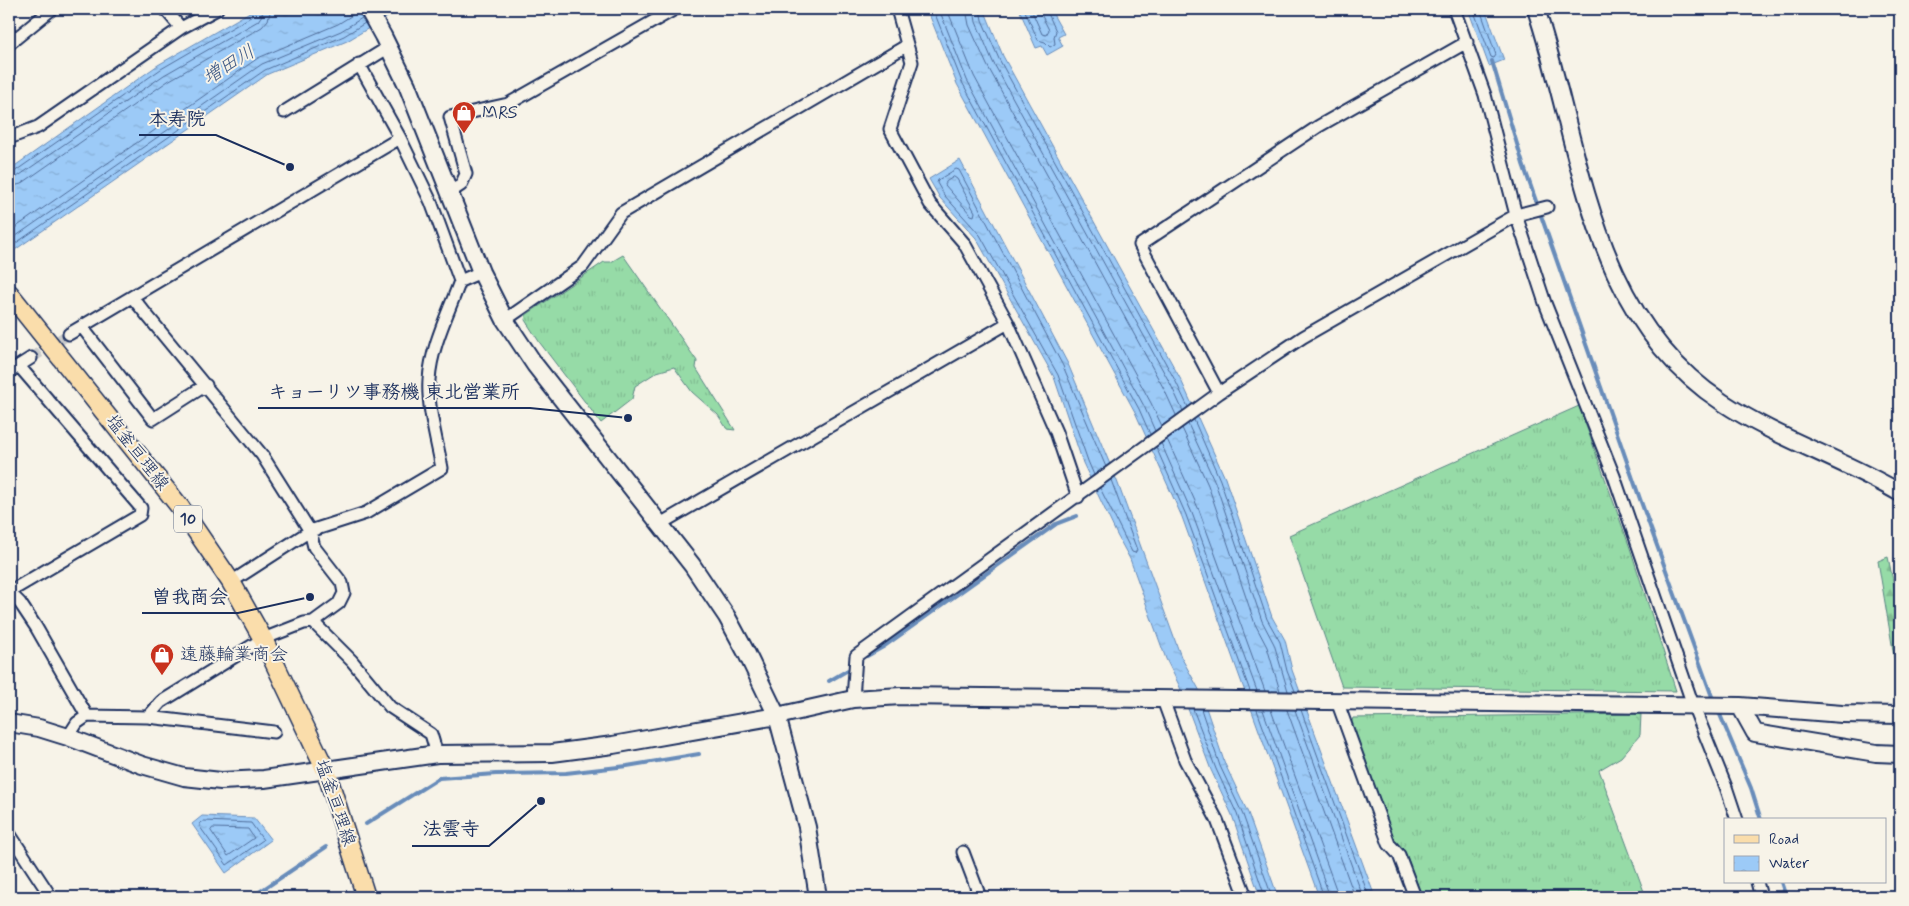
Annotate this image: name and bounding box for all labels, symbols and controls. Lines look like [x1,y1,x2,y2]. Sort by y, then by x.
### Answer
water label: 増田川 [198,39,260,91]
shop icon: MRS [451,100,477,134]
callout: 本寿院 [139,101,216,135]
place label: MRS [482,101,518,125]
text: 本寿院 [148,107,206,132]
callout: キョーリツ事務機 東北営業所 [258,374,530,408]
text: キョーリツ事務機 東北営業所 [268,380,520,405]
street label: 塩釜亘理線 [100,410,174,496]
road number: 10 [174,506,202,532]
callout: 曽我商会 [142,579,238,613]
text: 曽我商会 [152,585,228,610]
shop icon: 遠藤輪業商会 [149,642,175,676]
place label: 遠藤輪業商会 [180,643,288,667]
street label: 塩釜亘理線 [309,757,361,849]
callout: 法雲寺 [412,812,489,846]
text: 法雲寺 [422,817,480,842]
legend [1724,818,1886,884]
text: Road [1769,830,1799,850]
text: Water [1769,854,1809,874]

